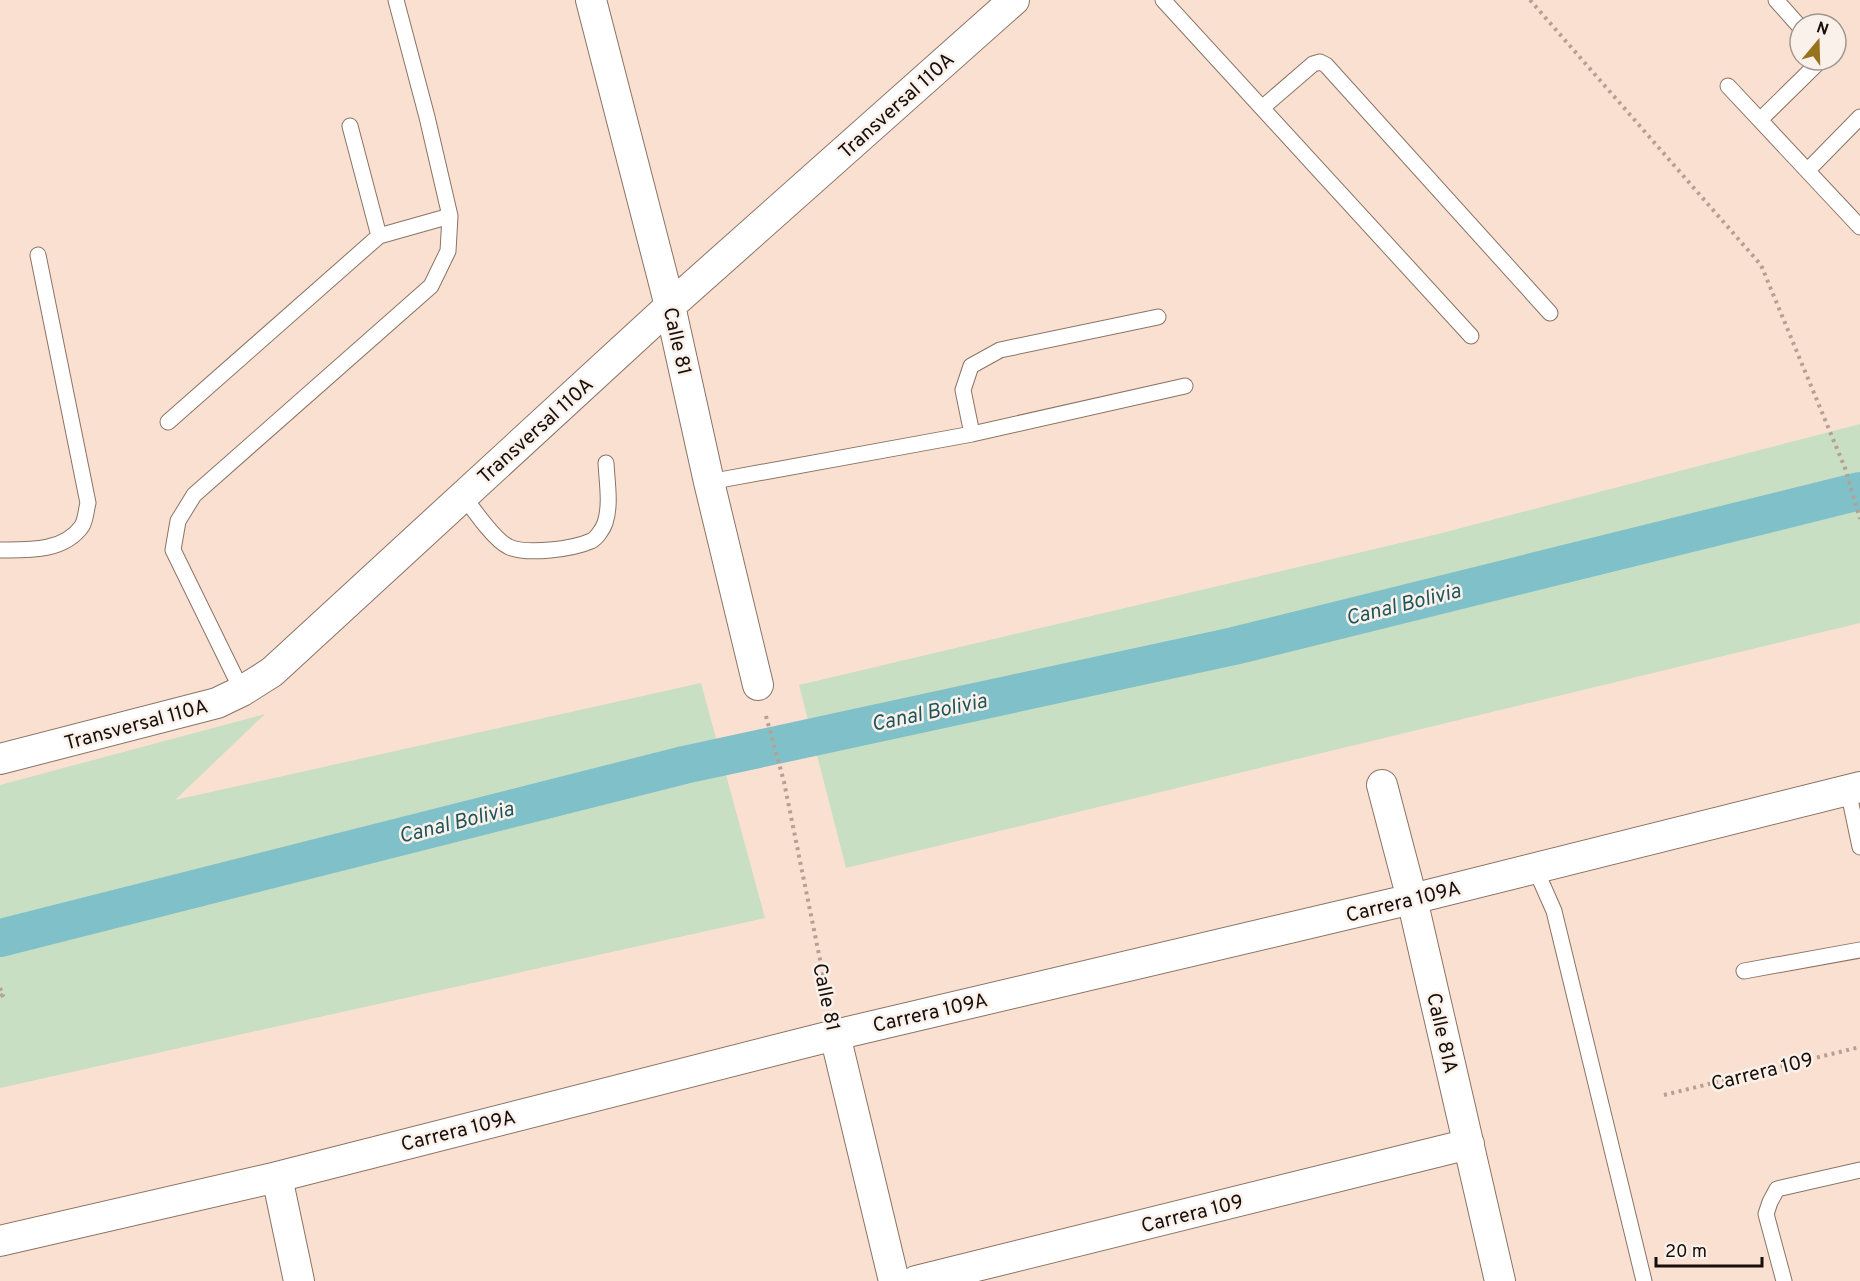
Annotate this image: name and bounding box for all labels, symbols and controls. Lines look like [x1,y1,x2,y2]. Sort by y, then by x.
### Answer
north arrow [1788,12,1848,72]
text: N [1814,18,1831,41]
street label: Transversal 110A [834,48,961,165]
street label: Calle 81 [656,305,696,378]
street label: Transversal 110A [473,373,600,490]
water label: Canal Bolivia [1343,578,1464,633]
water label: Canal Bolivia [869,688,990,739]
street label: Transversal 110A [62,694,211,758]
water label: Canal Bolivia [396,796,517,851]
street label: Carrera 109A [1343,876,1464,930]
street label: Calle 81 [805,961,845,1034]
street label: Carrera 109A [870,988,991,1040]
street label: Calle 81A [1419,991,1463,1076]
street label: Carrera 109 [1709,1048,1816,1098]
street label: Carrera 109A [398,1105,519,1159]
street label: Carrera 109 [1139,1190,1246,1240]
scale bar [1656,1230,1762,1268]
text: 20 m [1665,1241,1707,1264]

